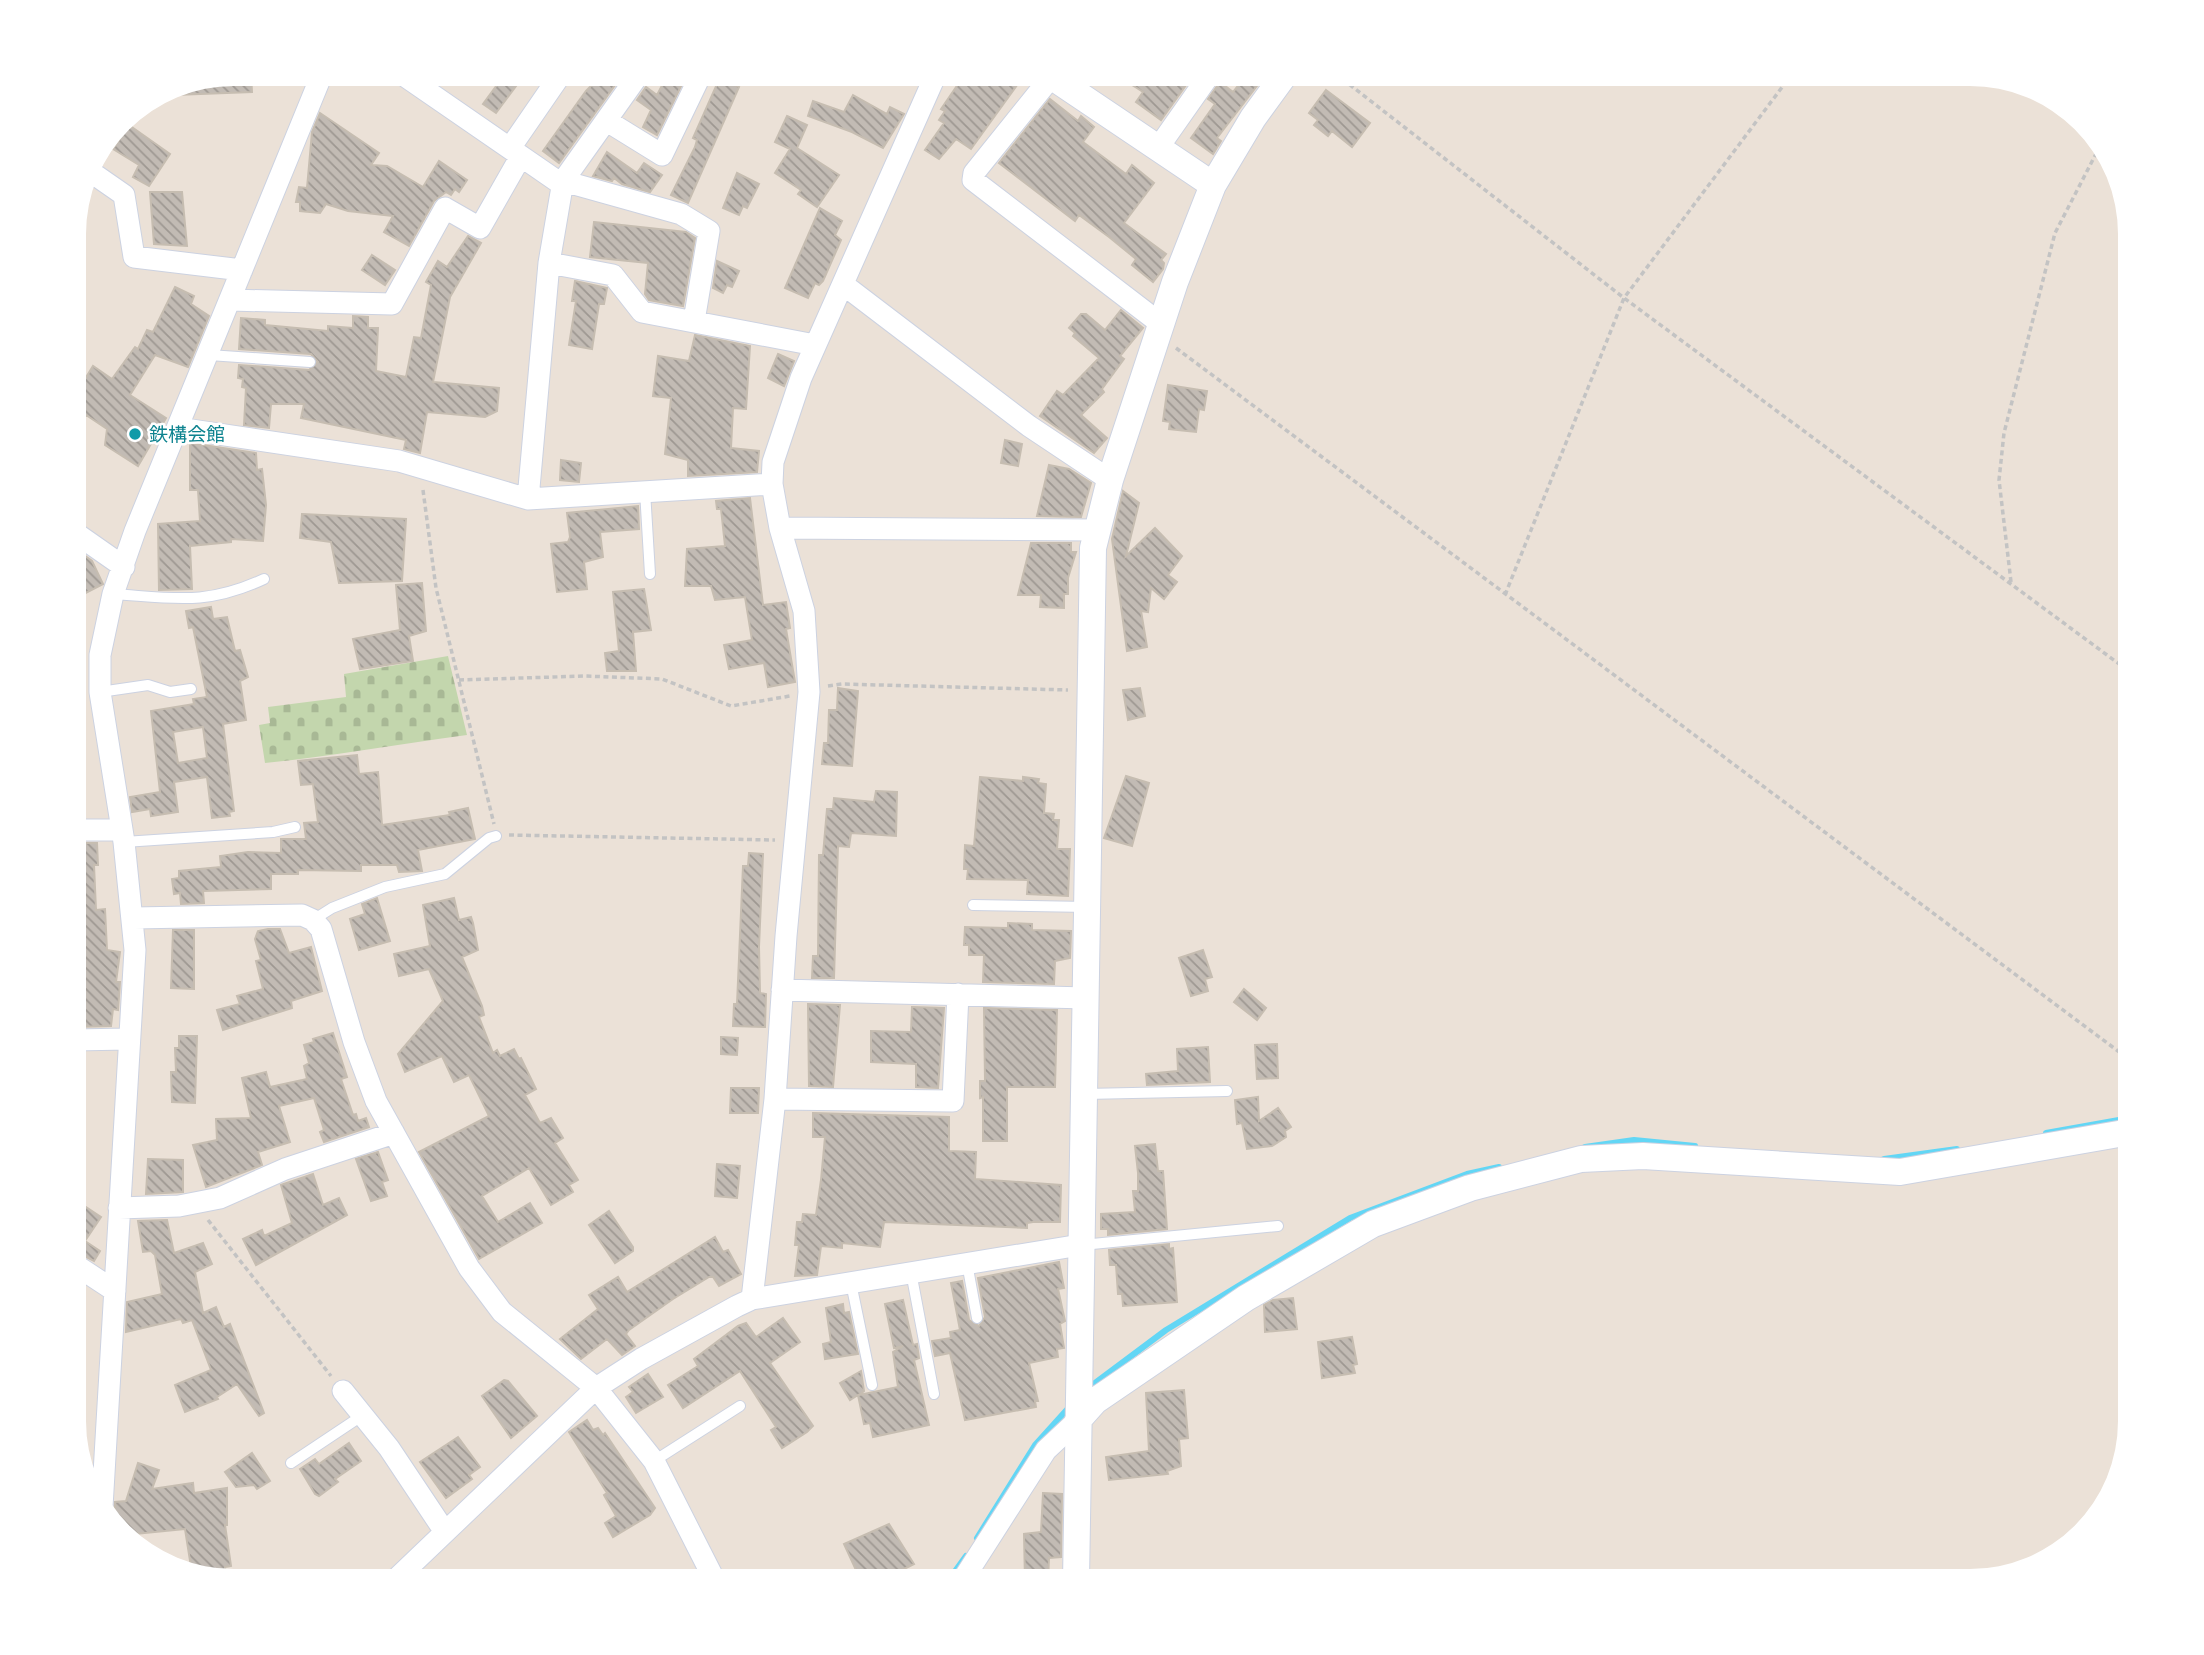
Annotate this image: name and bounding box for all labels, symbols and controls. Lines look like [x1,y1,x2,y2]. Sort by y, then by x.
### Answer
place label: 鉄構会館 [149,423,225,445]
marker: 鉄構会館 [127,426,143,442]

